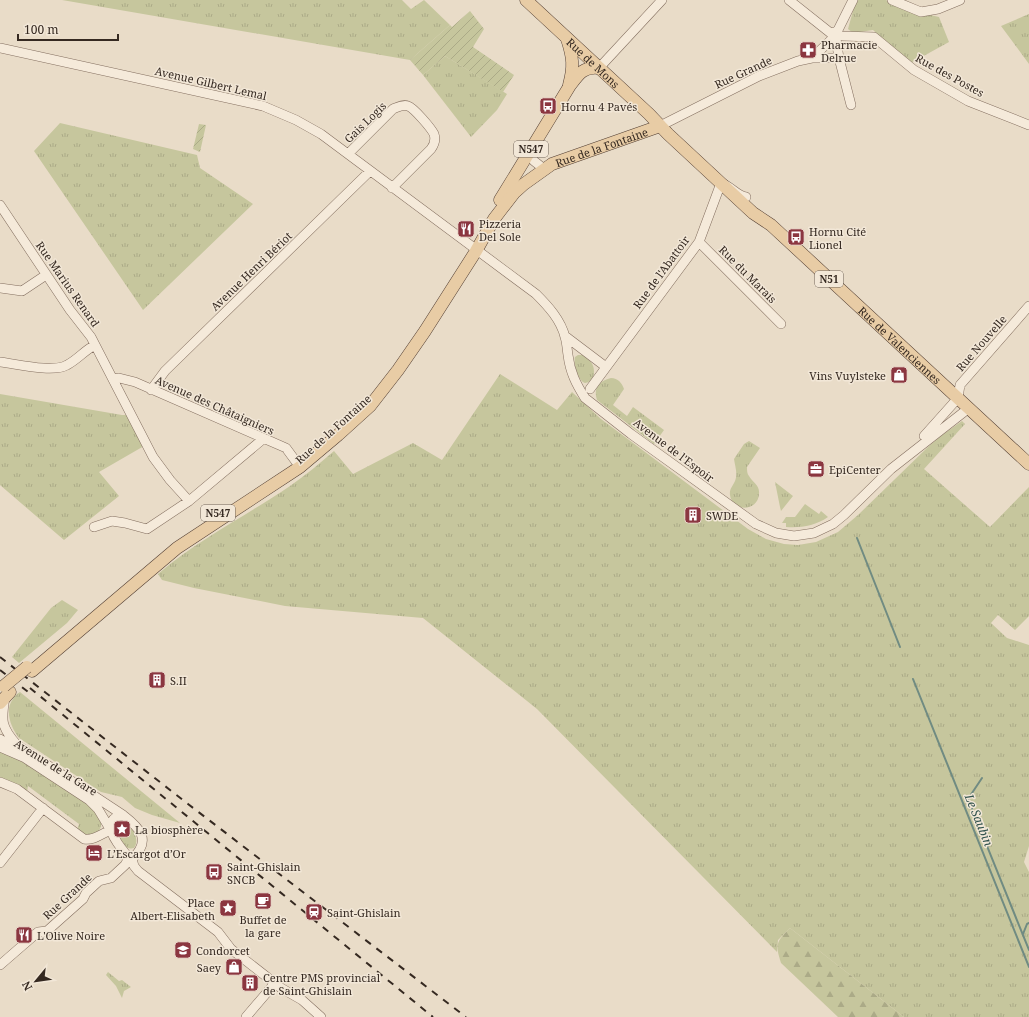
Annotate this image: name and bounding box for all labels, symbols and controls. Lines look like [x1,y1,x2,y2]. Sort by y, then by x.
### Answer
scale bar [18,16,118,42]
text: 100 m [24,21,59,38]
street label: Rue de Mons [564,34,623,91]
place label: Pharmacie Delrue [821,37,878,65]
pharmacy icon: Pharmacie Delrue [798,40,818,60]
street label: Rue des Postes [913,50,987,100]
street label: Rue Grande [712,52,774,92]
street label: Avenue Gilbert Lemal [154,63,269,103]
bus stop icon: Hornu 4 Pavés [538,96,558,116]
street label: Gais Logis [341,98,389,146]
place label: Hornu 4 Pavés [561,99,637,114]
street label: Rue de la Fontaine [553,123,650,170]
road number: N547 [514,141,548,157]
place label: Pizzeria Del Sole [479,216,521,244]
restaurant icon: Pizzeria Del Sole [456,219,476,239]
place label: Hornu Cité Lionel [809,224,866,252]
bus stop icon: Hornu Cité Lionel [786,227,806,247]
street label: Avenue Henri Bériot [207,228,295,314]
street label: Rue de l'Abattoir [629,232,693,312]
street label: Rue Marius Renard [33,238,103,330]
street label: Rue du Marais [716,242,780,306]
road number: N51 [815,271,843,287]
street label: Rue de Valenciennes [855,302,945,387]
street label: Rue Nouvelle [952,312,1010,374]
shop icon: Vins Vuylsteke [889,365,909,385]
place label: Vins Vuylsteke [809,368,886,383]
street label: Avenue des Châtaigniers [153,372,277,438]
street label: Rue de la Fontaine [292,391,374,467]
street label: Avenue de l'Espoir [631,415,718,486]
office icon: EpiCenter [806,459,826,479]
place label: EpiCenter [829,462,882,477]
road number: N547 [201,505,235,521]
building icon: SWDE [683,505,703,525]
place label: SWDE [706,508,738,523]
building icon: S.II [147,670,167,690]
place label: S.II [170,673,187,688]
street label: Avenue de la Gare [12,735,100,799]
water label: Le Saubin [960,790,997,849]
place icon: La biosphère [112,819,132,839]
place label: La biosphère [135,822,203,837]
hotel icon: L’Escargot d’Or [84,843,104,863]
place label: L’Escargot d’Or [107,846,187,861]
place label: Saint-Ghislain SNCB [227,859,301,887]
bus stop icon: Saint-Ghislain SNCB [204,862,224,882]
street label: Rue Grande [39,869,95,923]
cafe icon: Buffet de la gare [253,891,273,911]
place label: Place Albert-Elisabeth [130,895,215,923]
place icon: Place Albert-Elisabeth [218,898,238,918]
station icon: Saint-Ghislain [304,902,324,922]
place label: Saint-Ghislain [327,905,401,920]
place label: Buffet de la gare [239,912,287,940]
restaurant icon: L'Olive Noire [14,925,34,945]
place label: L'Olive Noire [37,928,105,943]
school or university icon: Condorcet [173,940,193,960]
place label: Condorcet [196,943,250,958]
shop icon: Saey [224,957,244,977]
place label: Saey [197,960,222,975]
north arrow [16,961,56,1001]
place label: Centre PMS provincial de Saint-Ghislain [263,970,381,998]
building icon: Centre PMS provincial de Saint-Ghislain [240,973,260,993]
text: N [18,978,35,994]

